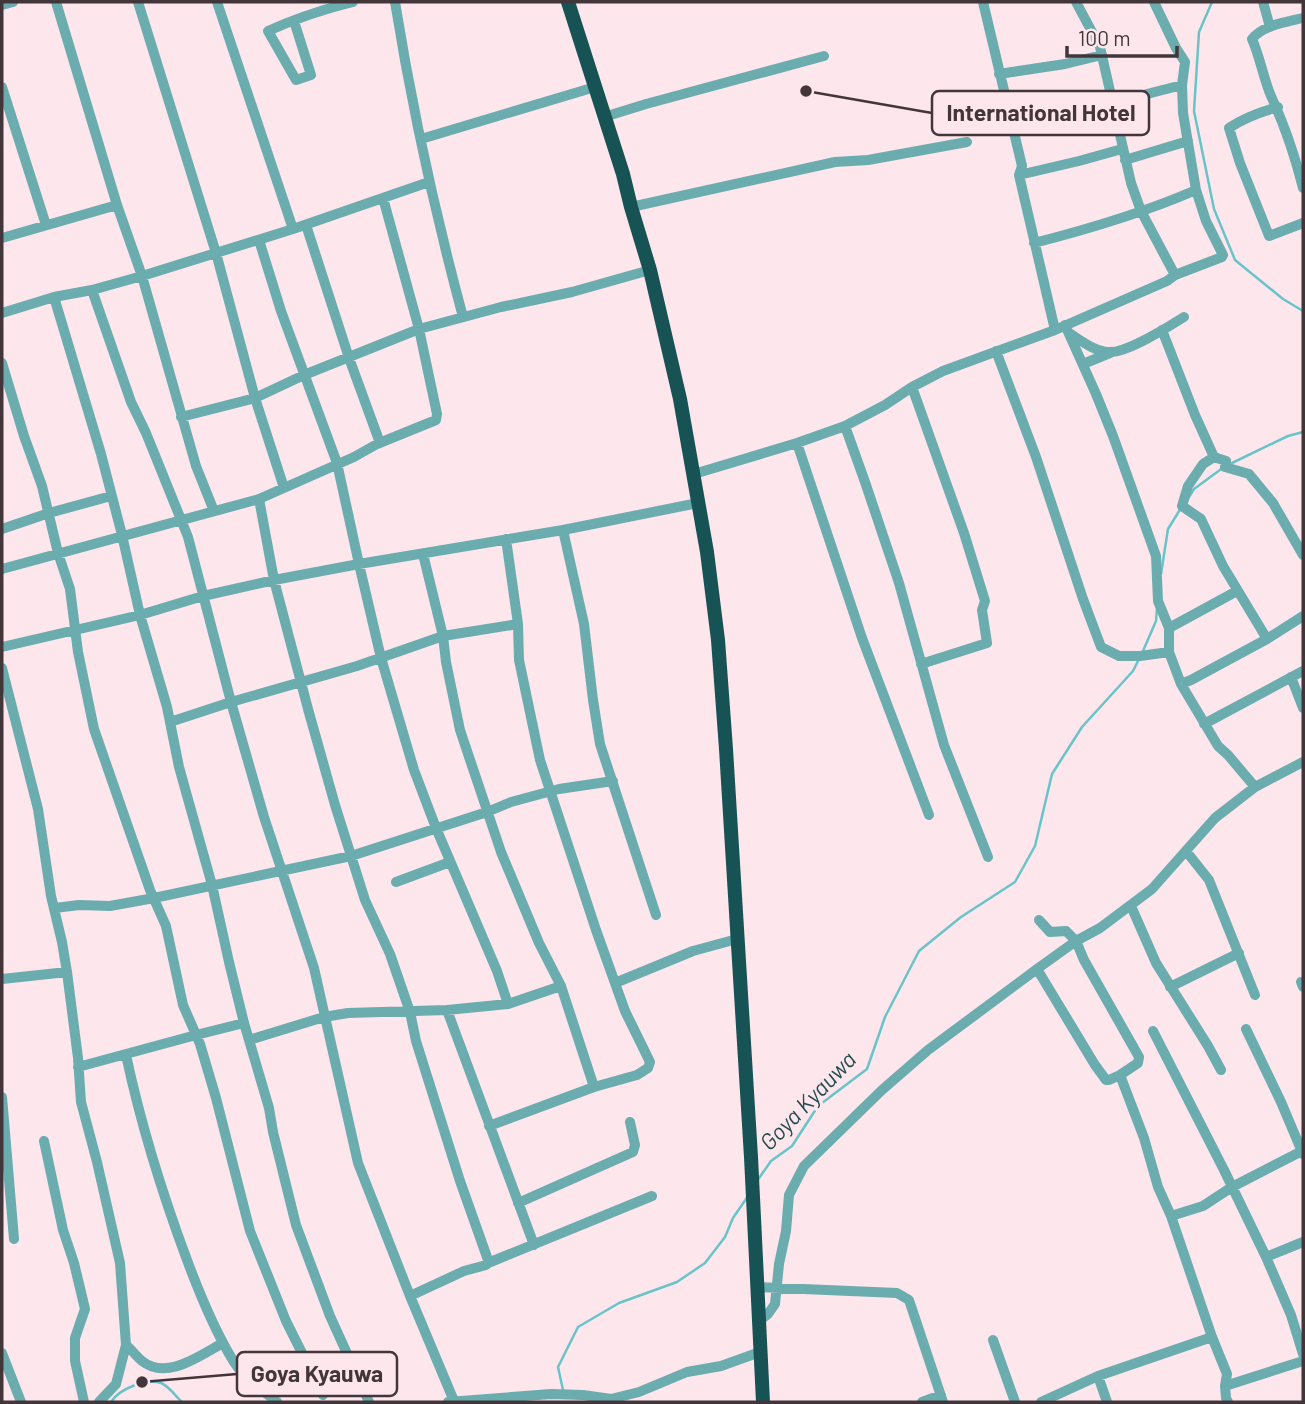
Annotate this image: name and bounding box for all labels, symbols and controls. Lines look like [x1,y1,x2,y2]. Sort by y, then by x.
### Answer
scale bar [1067,14,1177,58]
text: 100 m [1078,25,1131,50]
callout: International Hotel [932,91,1149,135]
text: International Hotel [946,98,1136,126]
water label: Goya Kyauwa [753,1045,861,1156]
callout: Goya Kyauwa [237,1352,397,1396]
text: Goya Kyauwa [251,1359,383,1387]

